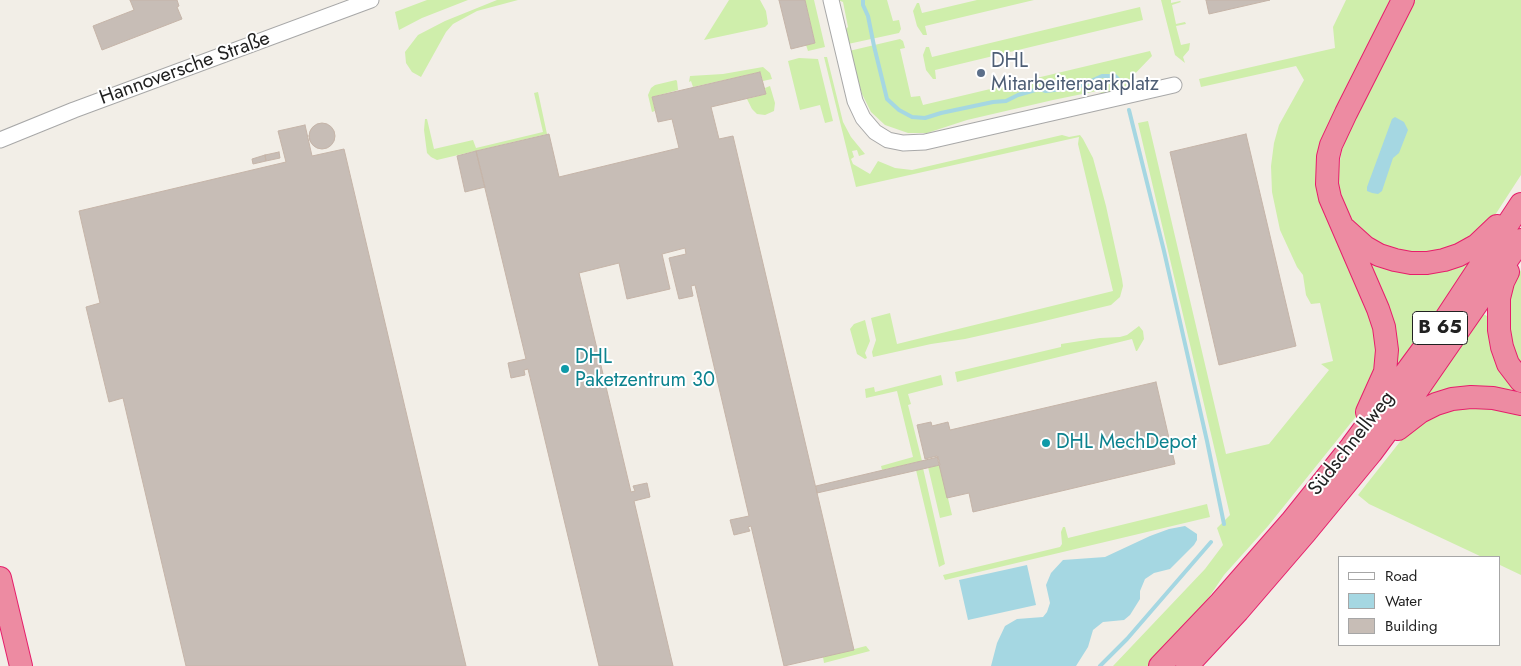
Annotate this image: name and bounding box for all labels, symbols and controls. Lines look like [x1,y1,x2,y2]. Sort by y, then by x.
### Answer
street label: Hannoversche Straße [97,27,273,111]
place label: DHL Mitarbeiterparkplatz [991,50,1159,97]
marker: DHL Mitarbeiterparkplatz [975,67,987,79]
road number: B 65 [1412,312,1468,344]
place label: DHL Paketzentrum 30 [575,346,715,393]
marker: DHL Paketzentrum 30 [559,363,571,375]
street label: Südschnellweg [1304,387,1400,501]
place label: DHL MechDepot [1056,431,1196,455]
marker: DHL MechDepot [1040,437,1052,449]
legend [1338,556,1501,646]
text: Road [1385,565,1417,587]
text: Water [1385,590,1422,612]
text: Building [1385,615,1437,637]

